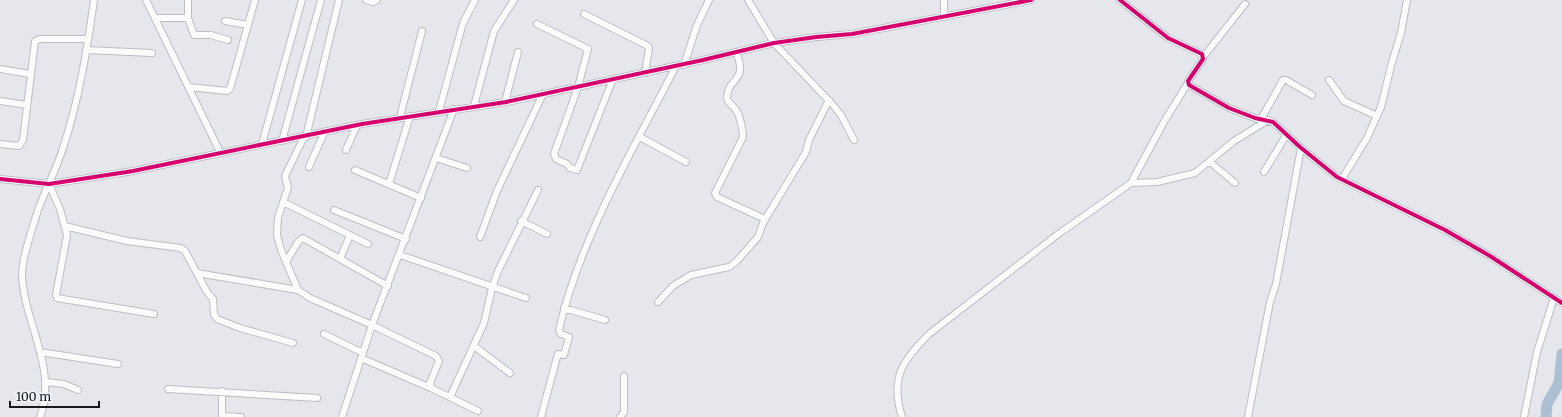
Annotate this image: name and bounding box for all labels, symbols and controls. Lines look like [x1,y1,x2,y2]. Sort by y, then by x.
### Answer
scale bar [10,383,99,409]
text: 100 m [16,389,51,404]

